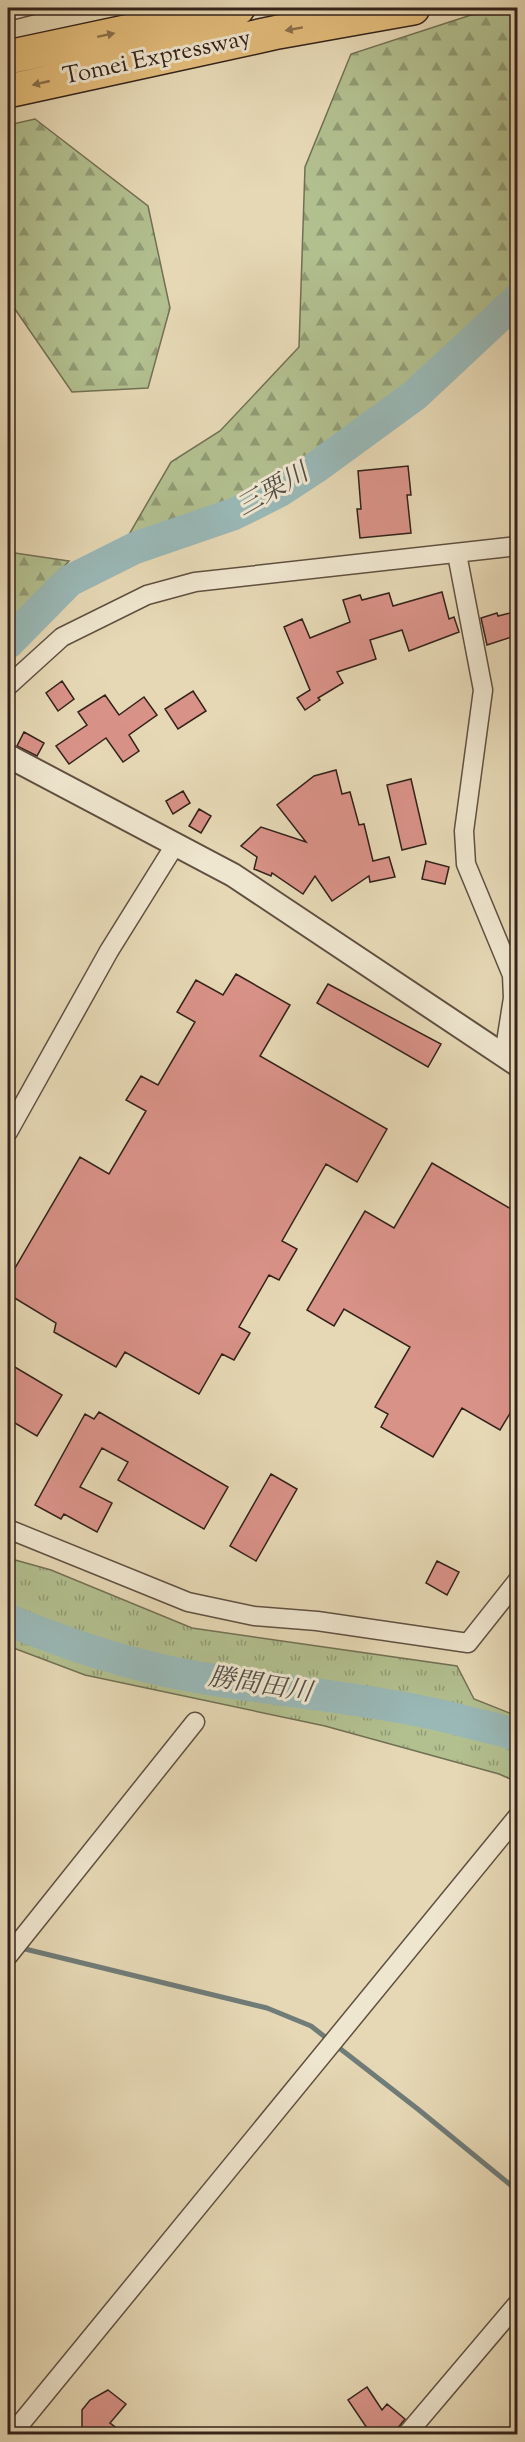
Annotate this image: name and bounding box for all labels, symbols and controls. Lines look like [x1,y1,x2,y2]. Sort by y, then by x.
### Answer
street label: Tomei Expressway [60,22,254,94]
one-way arrow [284,25,303,34]
one-way arrow [96,30,115,40]
one-way arrow [32,78,50,88]
water label: 三栗川 [230,454,319,527]
water label: 勝間田川 [206,1660,317,1713]

